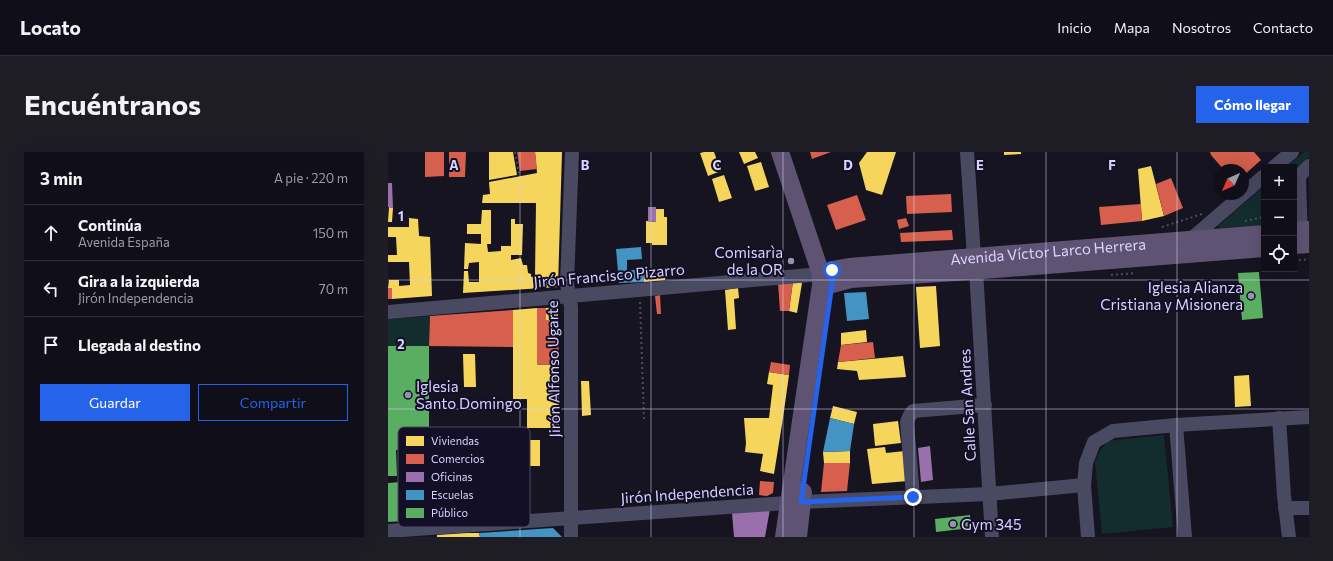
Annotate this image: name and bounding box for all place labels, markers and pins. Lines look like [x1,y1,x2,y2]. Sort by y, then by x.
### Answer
place label: Comisarìa de la OR [714,243,783,278]
marker: Comisarìa de la OR [786,256,796,266]
place label: Iglesia Alianza Cristiana y Misionera [1100,278,1243,313]
marker: Iglesia Alianza Cristiana y Misionera [1246,291,1256,301]
place label: Iglesia Santo Domingo [416,377,522,412]
marker: Iglesia Santo Domingo [403,390,413,400]
place label: Gym 345 [961,515,1022,533]
marker: Gym 345 [948,519,958,529]

